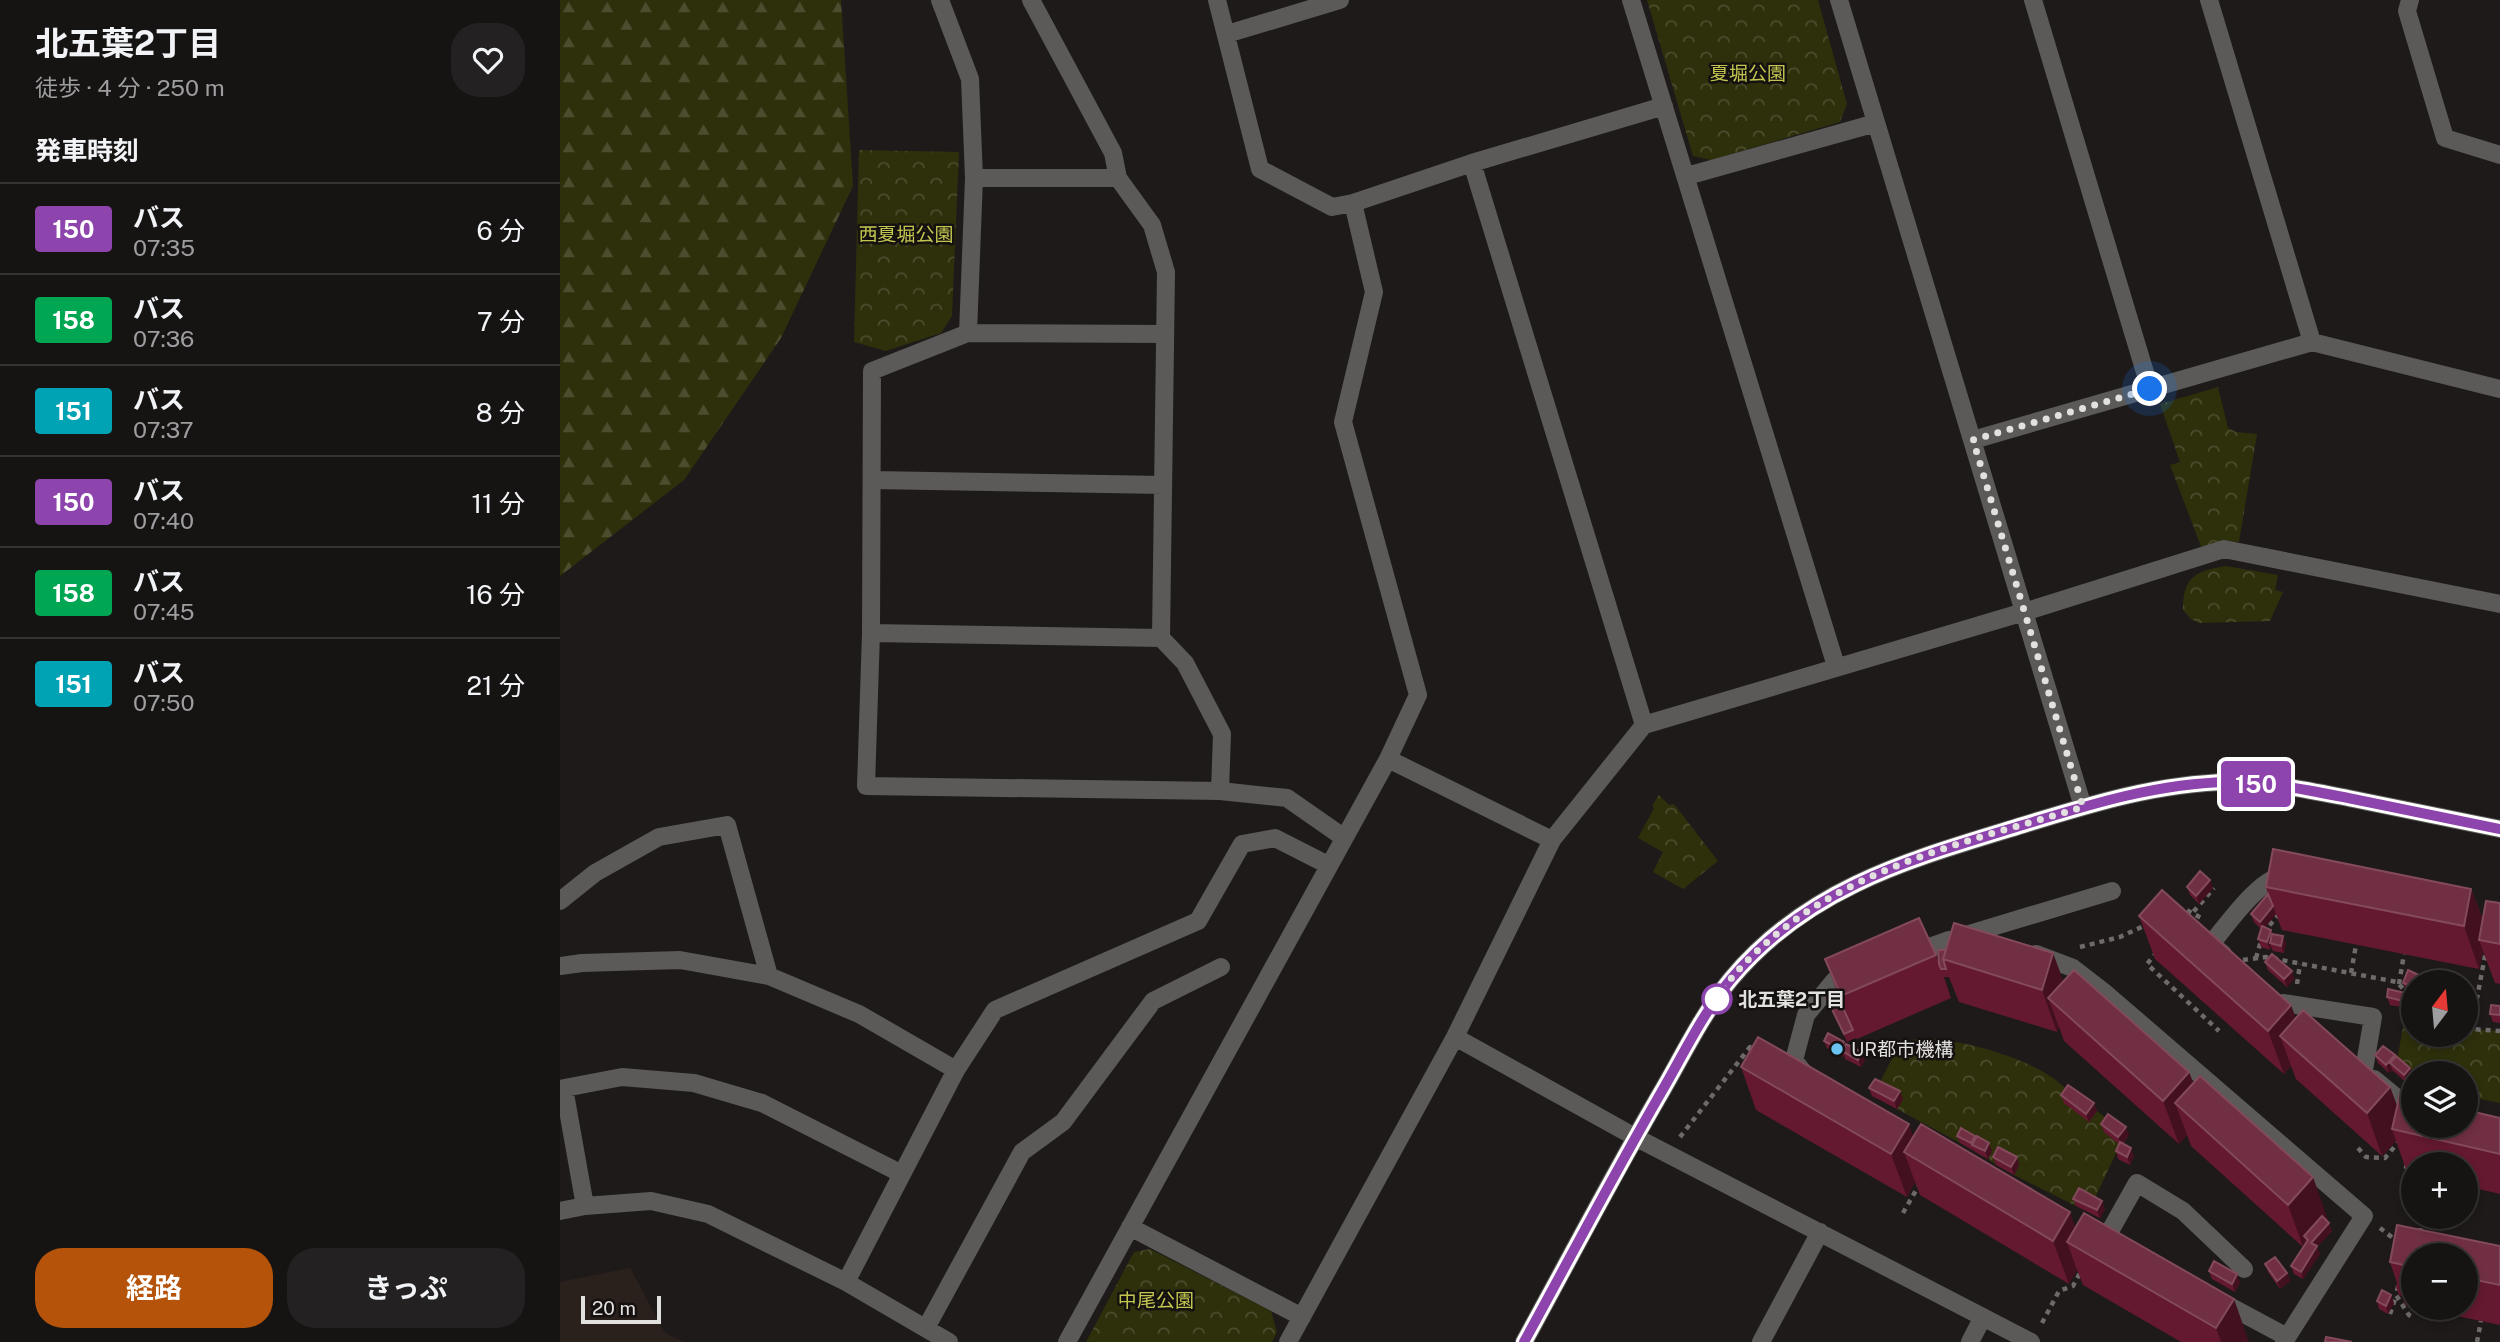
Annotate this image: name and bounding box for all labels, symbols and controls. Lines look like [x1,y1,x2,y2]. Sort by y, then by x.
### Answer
button: heart [451,23,525,97]
text: 北五葉2丁目 [35,24,221,62]
park label: 夏堀公園 [1710,62,1786,84]
text: 徒歩 · 4 分 · 250 m [35,74,225,101]
text: 発車時刻 [35,135,139,166]
text: バス [133,202,185,233]
text: 150 [53,215,94,243]
text: 6 分 [476,215,525,246]
park label: 西夏堀公園 [858,223,954,245]
text: 07:35 [133,234,195,261]
text: バス [133,293,185,324]
text: 158 [52,306,95,334]
text: 7 分 [477,306,525,337]
text: 07:36 [133,325,194,352]
your location [2132,371,2167,406]
text: バス [133,384,185,415]
text: 151 [55,397,92,425]
text: 8 分 [476,397,525,428]
text: 07:37 [133,416,194,443]
text: バス [133,475,185,506]
text: 150 [53,488,94,516]
text: 11 分 [472,488,525,519]
text: 07:40 [133,507,194,534]
text: バス [133,566,185,597]
text: 158 [52,579,95,607]
text: 16 分 [466,579,525,610]
text: 07:45 [133,598,195,625]
text: バス [133,657,185,688]
text: 151 [55,670,92,698]
text: 21 分 [467,670,525,701]
text: 07:50 [133,689,194,716]
line badge: 150 [2216,761,2296,807]
text: 150 [2235,770,2277,798]
north arrow [2401,970,2478,1046]
map controls [2401,970,2478,1320]
marker: 北五葉2丁目 [1702,984,1732,1014]
place label: 北五葉2丁目 [1738,988,1845,1010]
place label: UR都市機構 [1851,1038,1953,1060]
marker: UR都市機構 [1829,1041,1845,1057]
button: layers [2401,1061,2478,1138]
button: + [2401,1152,2478,1229]
button: − [2401,1243,2478,1320]
button: 経路 [35,1248,273,1328]
button: きっぷ [287,1248,525,1328]
park label: 中尾公園 [1118,1289,1194,1311]
scale bar [581,1293,662,1325]
text: 20 m [592,1297,636,1319]

